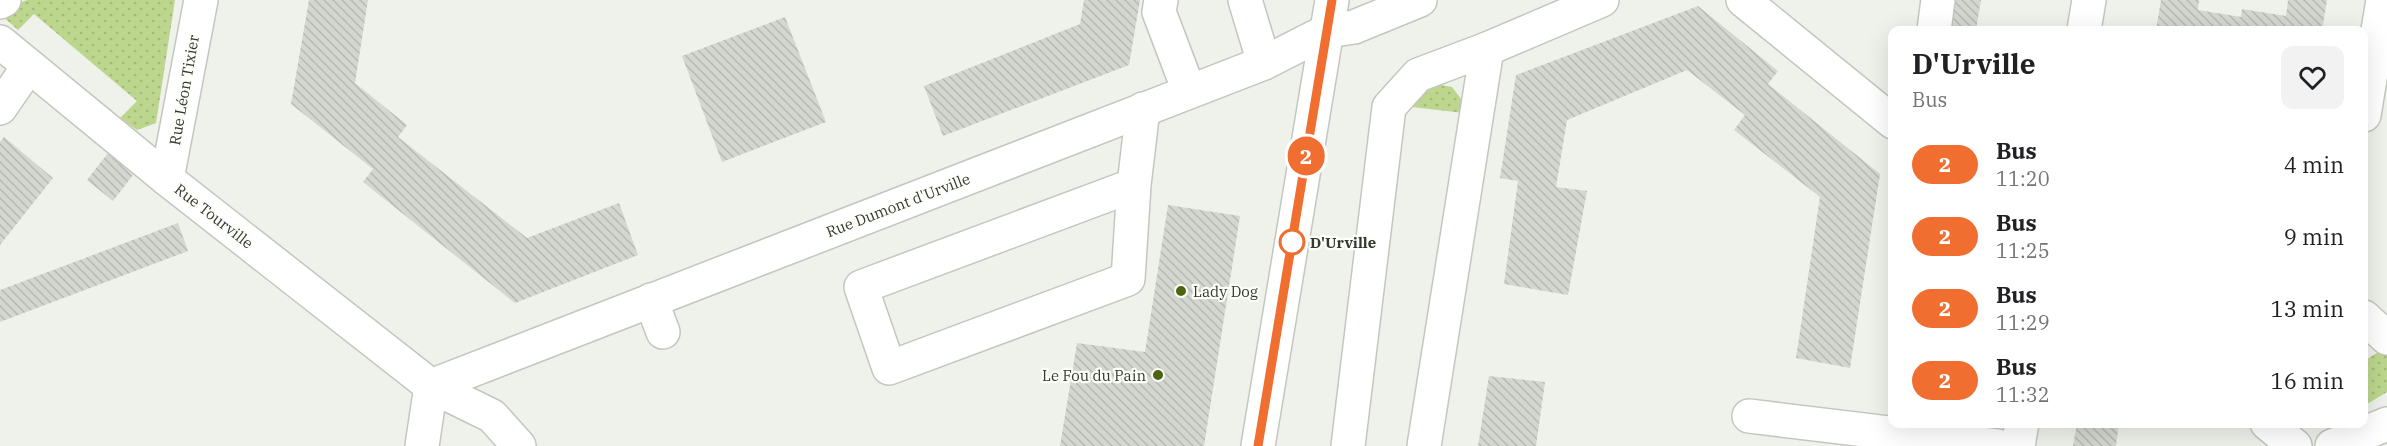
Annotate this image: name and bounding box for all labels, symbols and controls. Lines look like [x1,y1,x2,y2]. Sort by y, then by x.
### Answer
street label: Rue Léon Tixier [165,33,203,147]
text: D'Urville [1912,45,2035,82]
button: heart [2281,46,2344,109]
text: Bus [1912,86,1947,113]
line badge: 2 [1286,136,1326,176]
text: Bus [1996,136,2037,165]
text: 2 [1300,142,1312,170]
text: 2 [1939,150,1951,178]
text: 4 min [2284,150,2344,179]
text: 11:20 [1996,165,2050,192]
street label: Rue Dumont d'Urville [823,169,973,241]
street label: Rue Tourville [171,179,257,253]
text: Bus [1996,208,2037,237]
text: 2 [1939,222,1951,250]
text: 9 min [2284,222,2344,251]
marker: D'Urville [1279,229,1305,255]
place label: D'Urville [1310,233,1376,252]
text: 11:25 [1996,237,2050,264]
text: Bus [1996,280,2037,309]
place label: Lady Dog [1193,282,1258,301]
marker: Lady Dog [1174,284,1188,298]
text: 2 [1939,294,1951,322]
text: 13 min [2271,294,2344,323]
text: 11:29 [1996,309,2050,336]
text: Bus [1996,352,2037,381]
place label: Le Fou du Pain [1042,366,1146,385]
text: 2 [1939,366,1951,394]
text: 16 min [2271,366,2344,395]
marker: Le Fou du Pain [1151,368,1165,382]
text: 11:32 [1996,381,2050,408]

